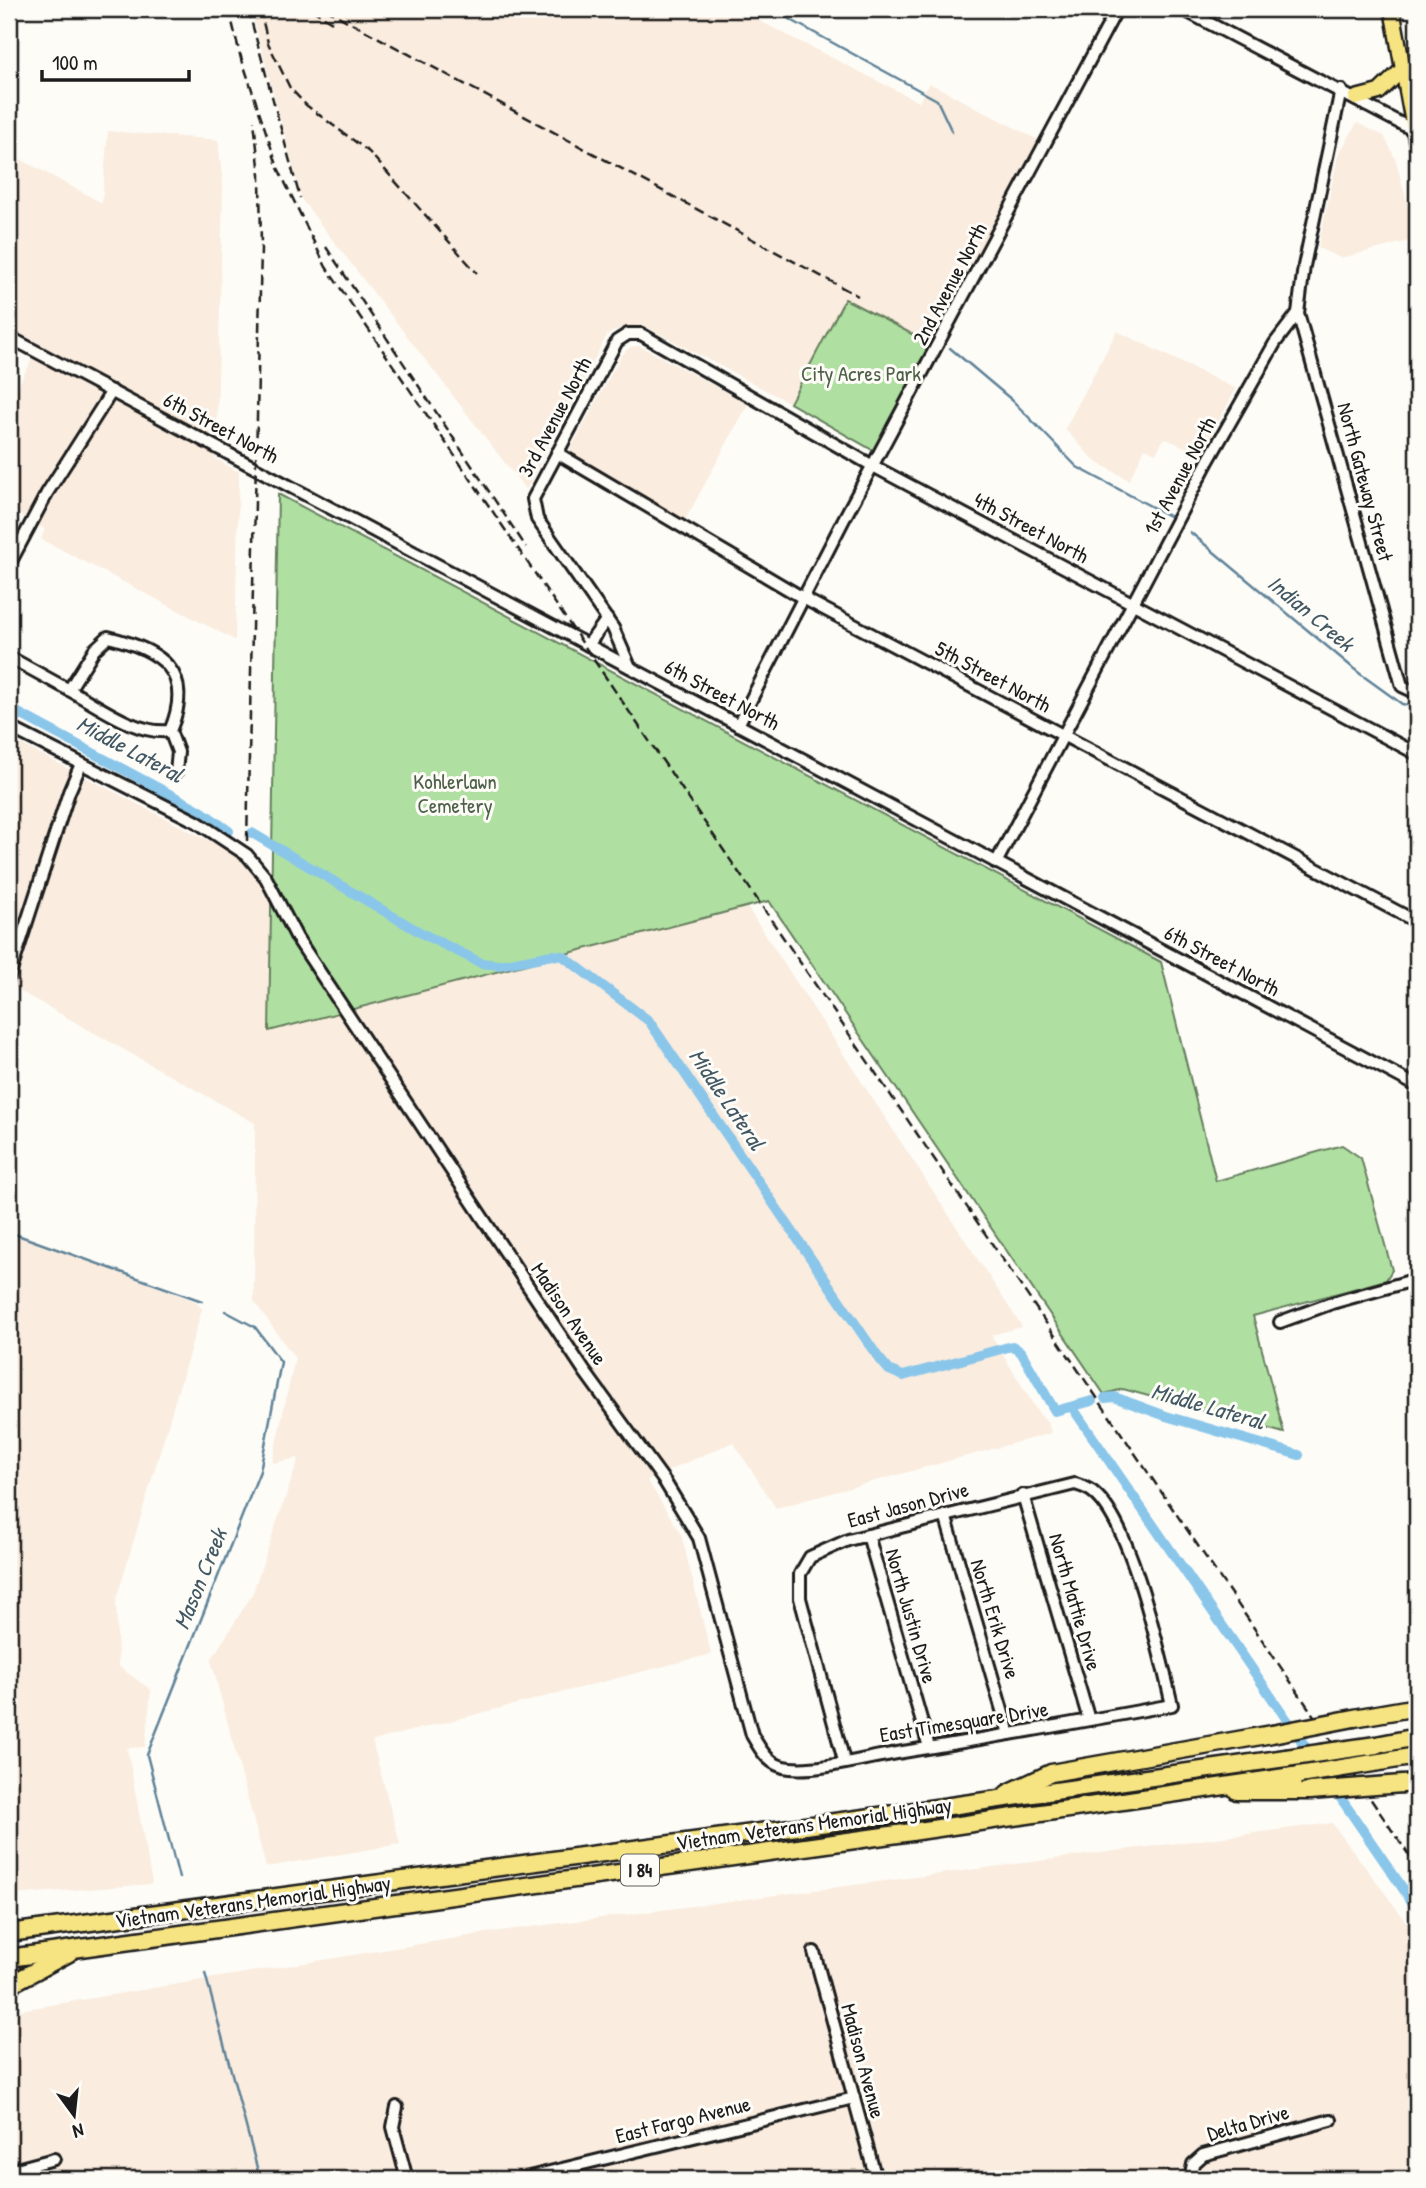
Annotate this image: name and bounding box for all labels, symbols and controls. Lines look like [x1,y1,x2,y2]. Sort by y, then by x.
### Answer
scale bar [42,38,189,82]
text: 100 m [52,48,98,77]
street label: 2nd Avenue North [905,218,994,350]
street label: 3rd Avenue North [511,351,599,482]
park label: City Acres Park [801,359,921,388]
street label: 6th Street North [158,385,284,470]
street label: North Gateway Street [1330,399,1401,565]
street label: 1st Avenue North [1136,412,1223,540]
street label: 4th Street North [969,485,1094,570]
water label: Indian Creek [1262,567,1363,659]
street label: 5th Street North [930,634,1056,719]
street label: 6th Street North [659,652,785,737]
water label: Middle Lateral [72,708,189,790]
park label: Kohlerlawn Cemetery [413,767,497,820]
street label: 6th Street North [1159,918,1285,1003]
water label: Middle Lateral [682,1042,773,1156]
street label: Madison Avenue [524,1257,614,1371]
water label: Middle Lateral [1148,1375,1269,1437]
street label: East Jason Drive [844,1474,972,1535]
water label: Mason Creek [165,1522,235,1634]
street label: North Mattie Drive [1042,1530,1109,1674]
street label: North Justin Drive [878,1545,945,1686]
street label: North Erik Drive [964,1555,1027,1682]
street label: East Timesquare Drive [878,1694,1050,1749]
street label: Vietnam Veterans Memorial Highway [674,1790,954,1857]
road number: I 84 [621,1854,659,1886]
street label: Vietnam Veterans Memorial Highway [113,1868,393,1935]
street label: Madison Avenue [834,2000,893,2121]
north arrow [38,2080,108,2150]
street label: East Fargo Avenue [613,2089,753,2150]
street label: Delta Drive [1204,2097,1292,2148]
text: N [70,2118,87,2145]

